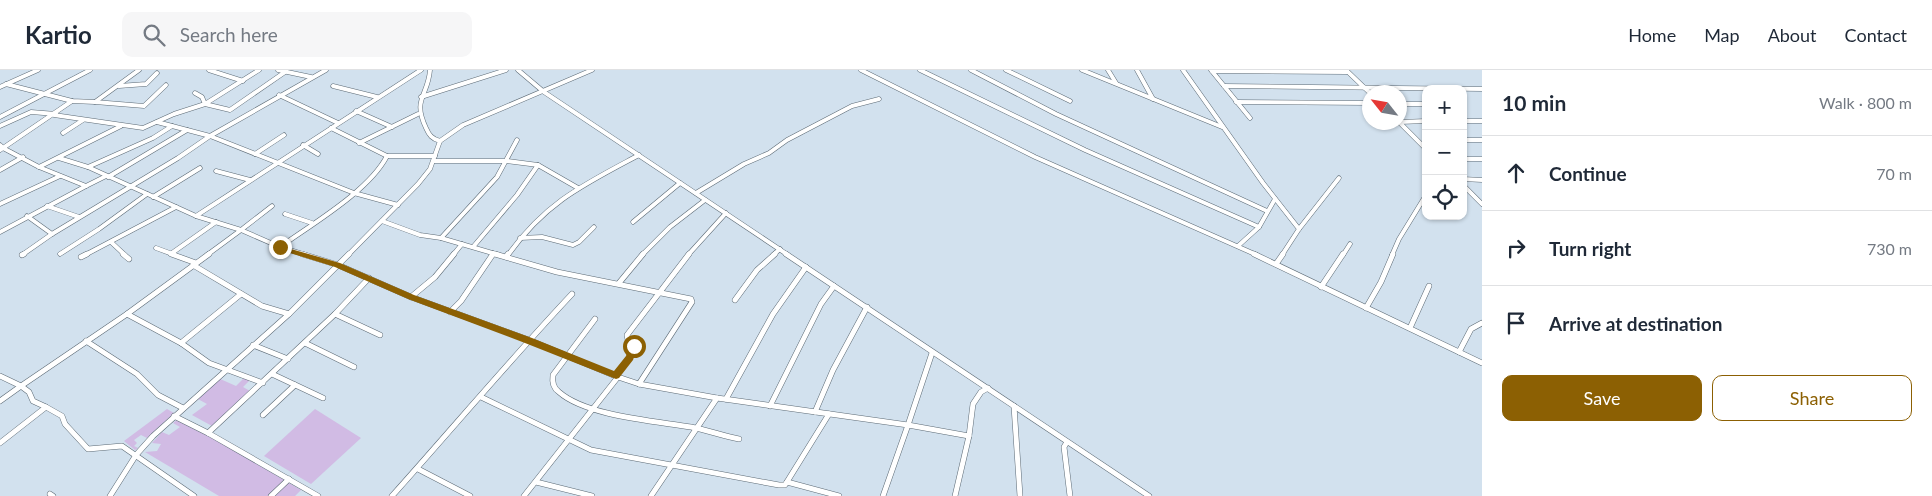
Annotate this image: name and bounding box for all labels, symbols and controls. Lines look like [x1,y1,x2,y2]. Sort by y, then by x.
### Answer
search box [122,12,472,57]
text: Kartio [25,20,92,49]
icon: search [140,21,168,49]
text: Search here [180,23,278,46]
text: Home [1628,24,1676,46]
text: Map [1704,24,1740,46]
text: About [1768,24,1817,46]
text: Contact [1845,24,1907,46]
north arrow [1362,85,1407,130]
map controls [1422,85,1467,220]
button: + [1422,85,1467,130]
text: 10 min [1502,90,1566,115]
text: Walk · 800 m [1819,93,1912,112]
button: − [1422,130,1467,175]
icon: ahead [1502,159,1530,187]
text: Continue [1549,162,1627,185]
text: 70 m [1876,164,1912,183]
button: locate [1422,175,1467,220]
icon: right [1502,234,1530,262]
route end [269,236,292,259]
text: Turn right [1549,237,1631,260]
text: 730 m [1867,239,1912,258]
icon: arrive [1502,309,1530,337]
text: Arrive at destination [1549,312,1722,335]
route start [623,335,646,358]
button: Save [1502,375,1702,421]
button: Share [1712,375,1912,421]

